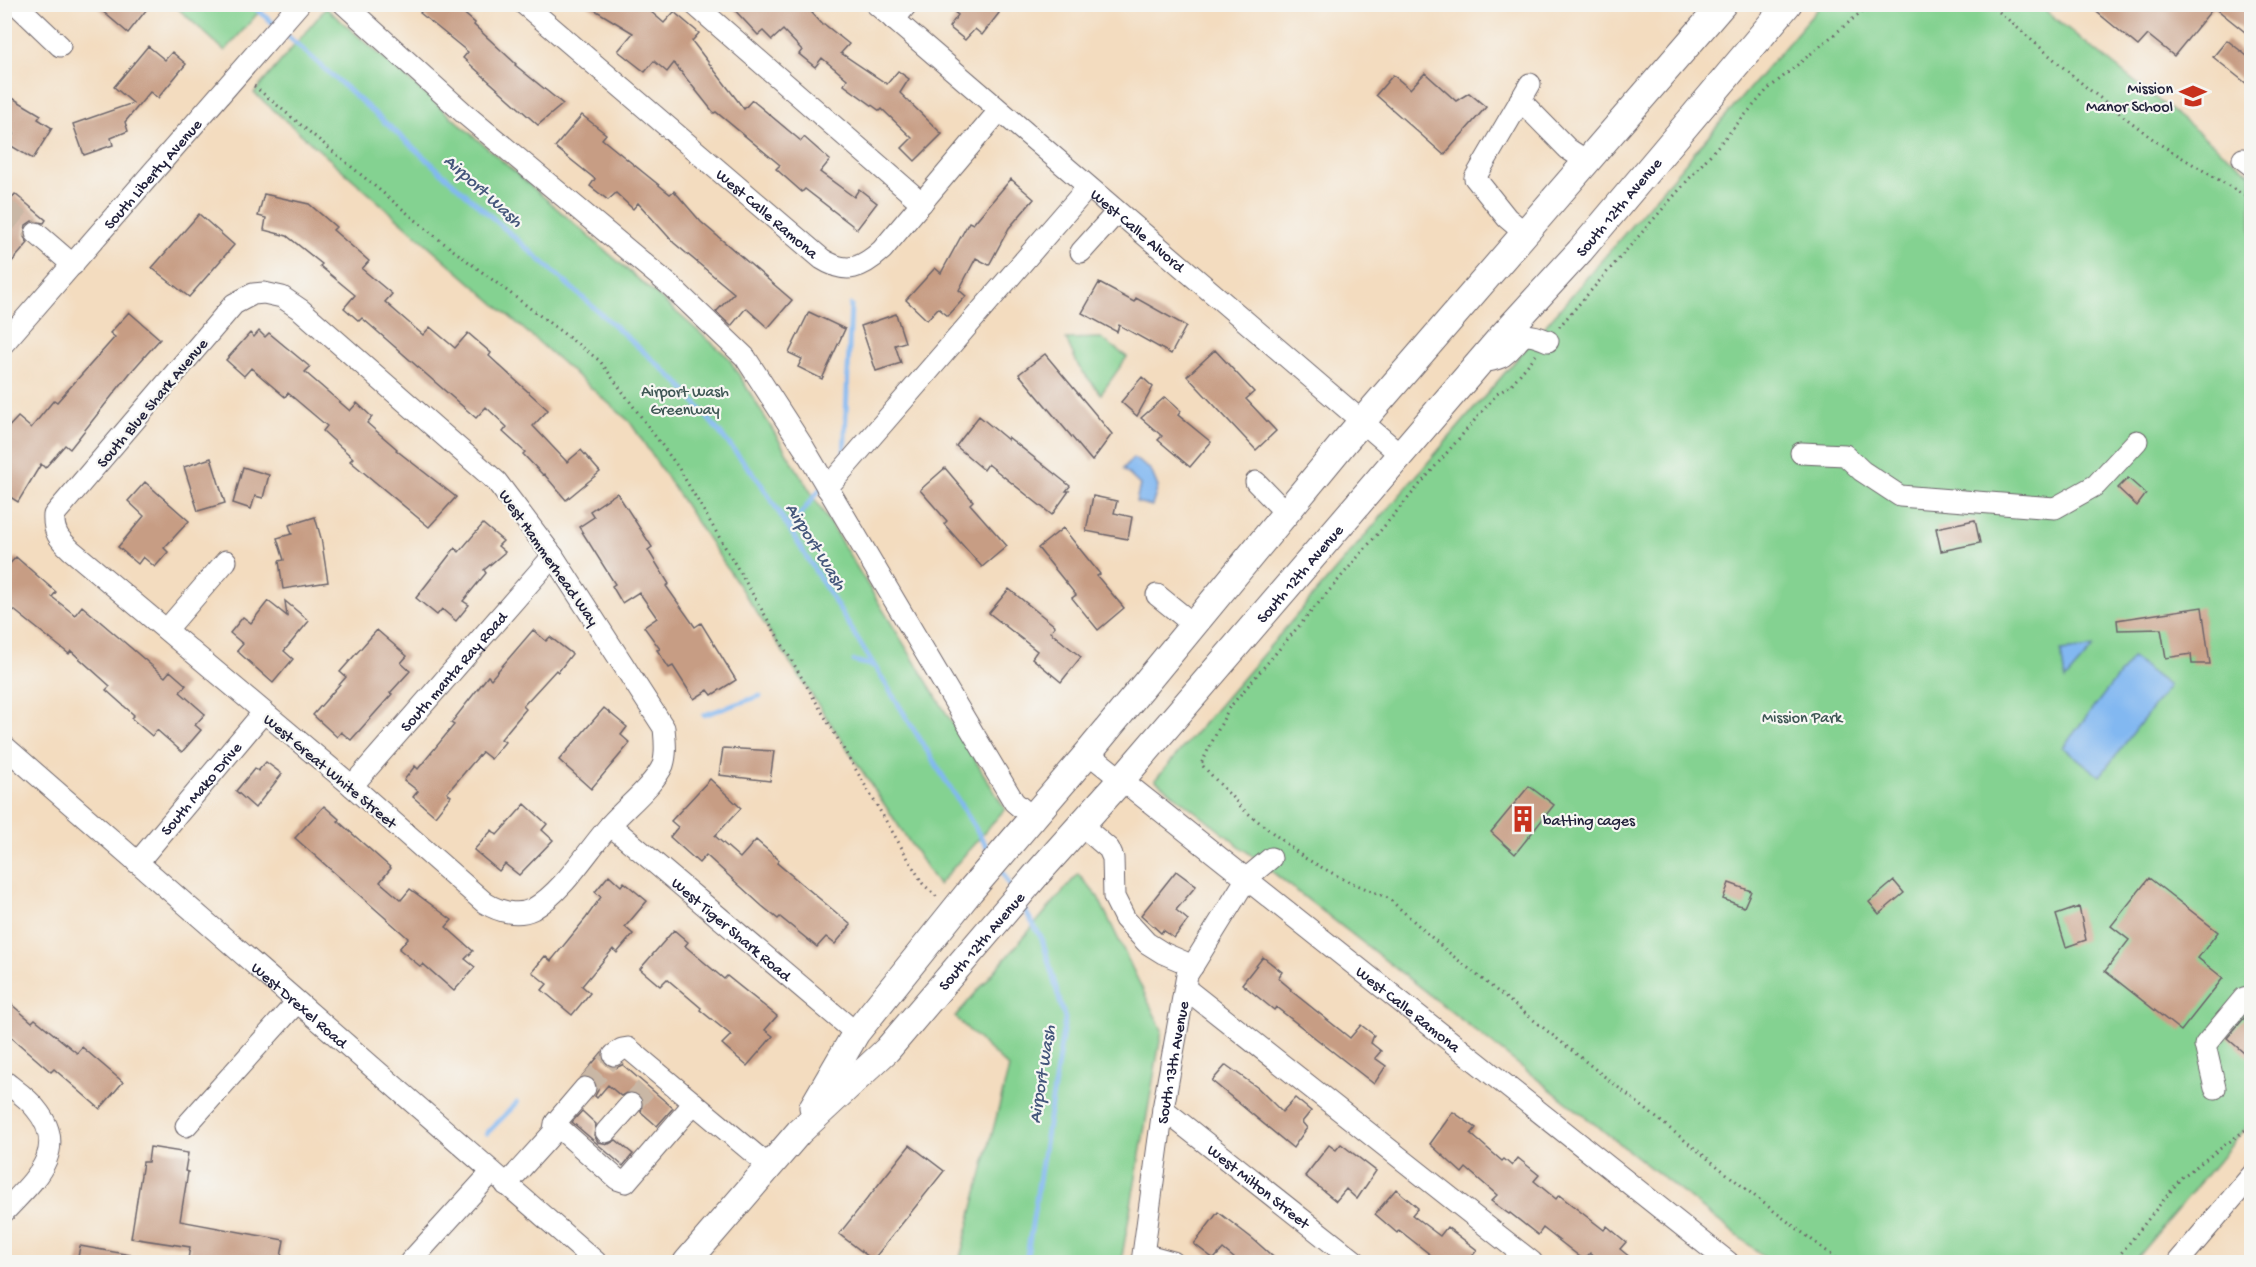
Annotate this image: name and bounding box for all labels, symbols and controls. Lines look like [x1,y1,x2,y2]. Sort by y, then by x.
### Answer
place label: Mission Manor School [2086,81,2173,118]
school or university icon: Mission Manor School [2178,81,2208,111]
street label: South Liberty Avenue [101,116,208,235]
water label: Airport Wash [439,151,526,233]
street label: South 12th Avenue [1573,155,1668,262]
street label: West Calle Ramona [711,166,821,265]
street label: West Calle Alvord [1085,186,1188,279]
street label: South Blue Shark Avenue [94,335,214,473]
park label: Airport Wash Greenway [641,384,729,421]
street label: West Hammerhead Way [493,487,601,631]
water label: Airport Wash [780,500,850,595]
street label: South 12th Avenue [1254,522,1349,628]
street label: South manta Ray Road [398,608,514,737]
park label: Mission Park [1762,710,1844,729]
street label: West Great White Street [258,711,400,835]
street label: South Mako Drive [158,739,248,841]
building icon: batting cages [1508,804,1538,834]
place label: batting cages [1543,813,1636,832]
street label: West Tiger Shark Road [666,875,795,988]
street label: South 12th Avenue [936,889,1031,996]
street label: West Drexel Road [246,960,351,1055]
street label: West Calle Ramona [1351,964,1464,1059]
street label: South 13th Avenue [1155,999,1195,1125]
water label: Airport Wash [1025,1024,1062,1125]
street label: West Milton Street [1202,1142,1313,1235]

